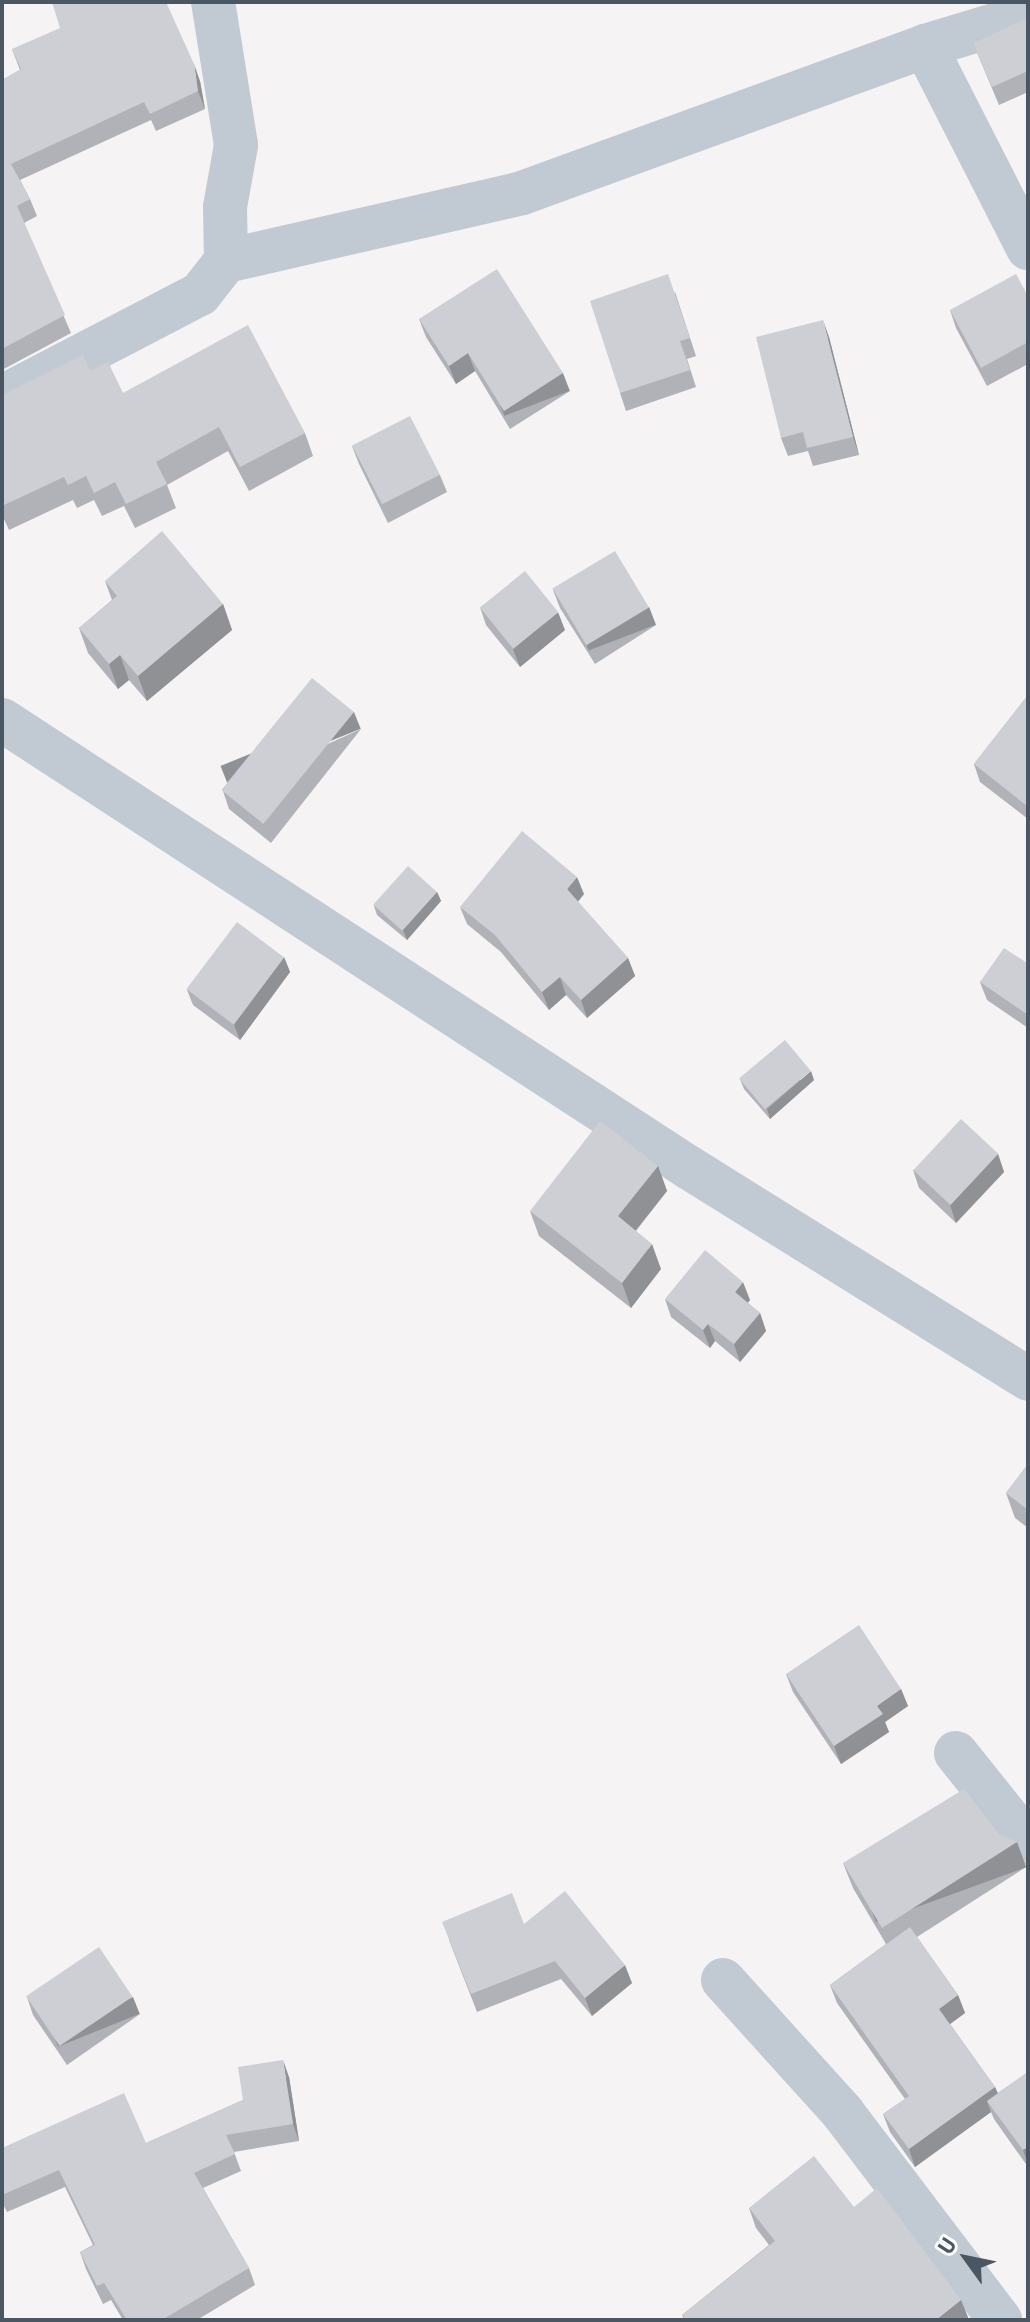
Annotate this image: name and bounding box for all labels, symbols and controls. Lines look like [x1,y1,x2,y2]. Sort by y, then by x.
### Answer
north arrow [926,2218,1006,2298]
text: U [931,2232,961,2258]

